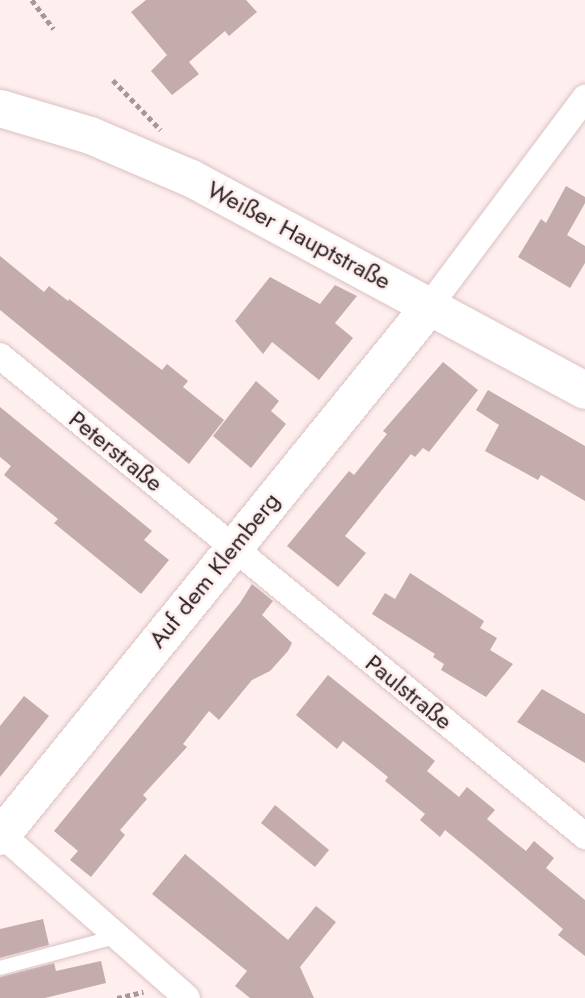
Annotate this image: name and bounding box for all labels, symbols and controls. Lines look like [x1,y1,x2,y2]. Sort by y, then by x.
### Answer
street label: Weißer Hauptstraße [202,174,396,296]
street label: Peterstraße [63,404,169,498]
street label: Auf dem Klemberg [142,486,286,654]
street label: Paulstraße [360,648,458,736]

